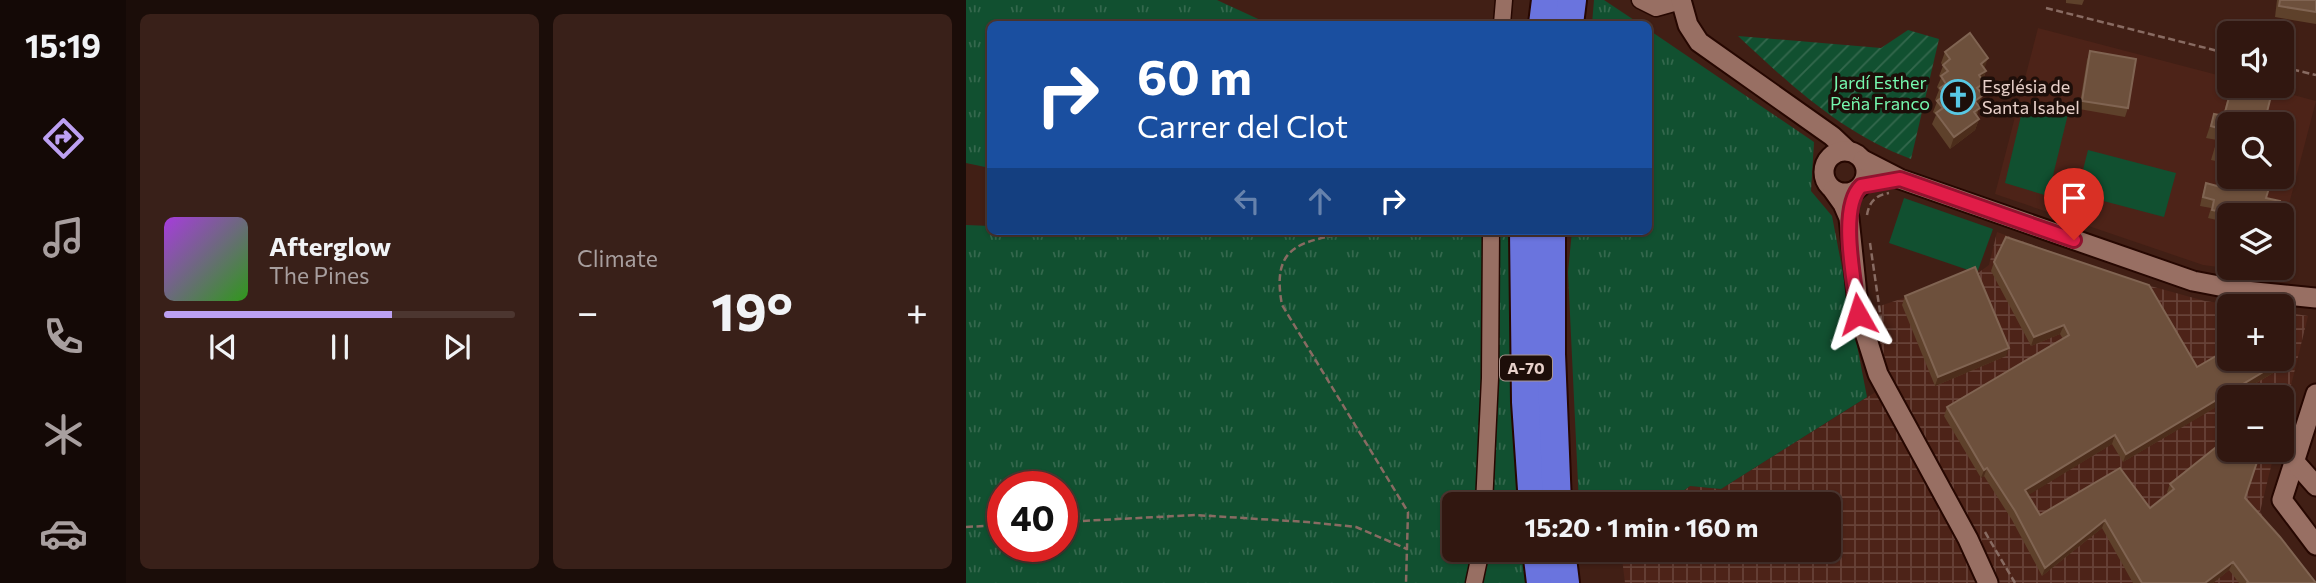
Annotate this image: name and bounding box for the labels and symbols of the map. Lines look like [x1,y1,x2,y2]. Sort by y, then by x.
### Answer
park label: Jardí Esther Peña Franco [1830,71,1930,114]
place label: Església de Santa Isabel [1982,75,2080,118]
church icon: Església de Santa Isabel [1939,78,1977,116]
pin [2044,168,2104,240]
position arrow [1821,277,1895,351]
road number: A-70 [1500,356,1552,380]
speed limit sign: 40 [987,471,1078,562]

